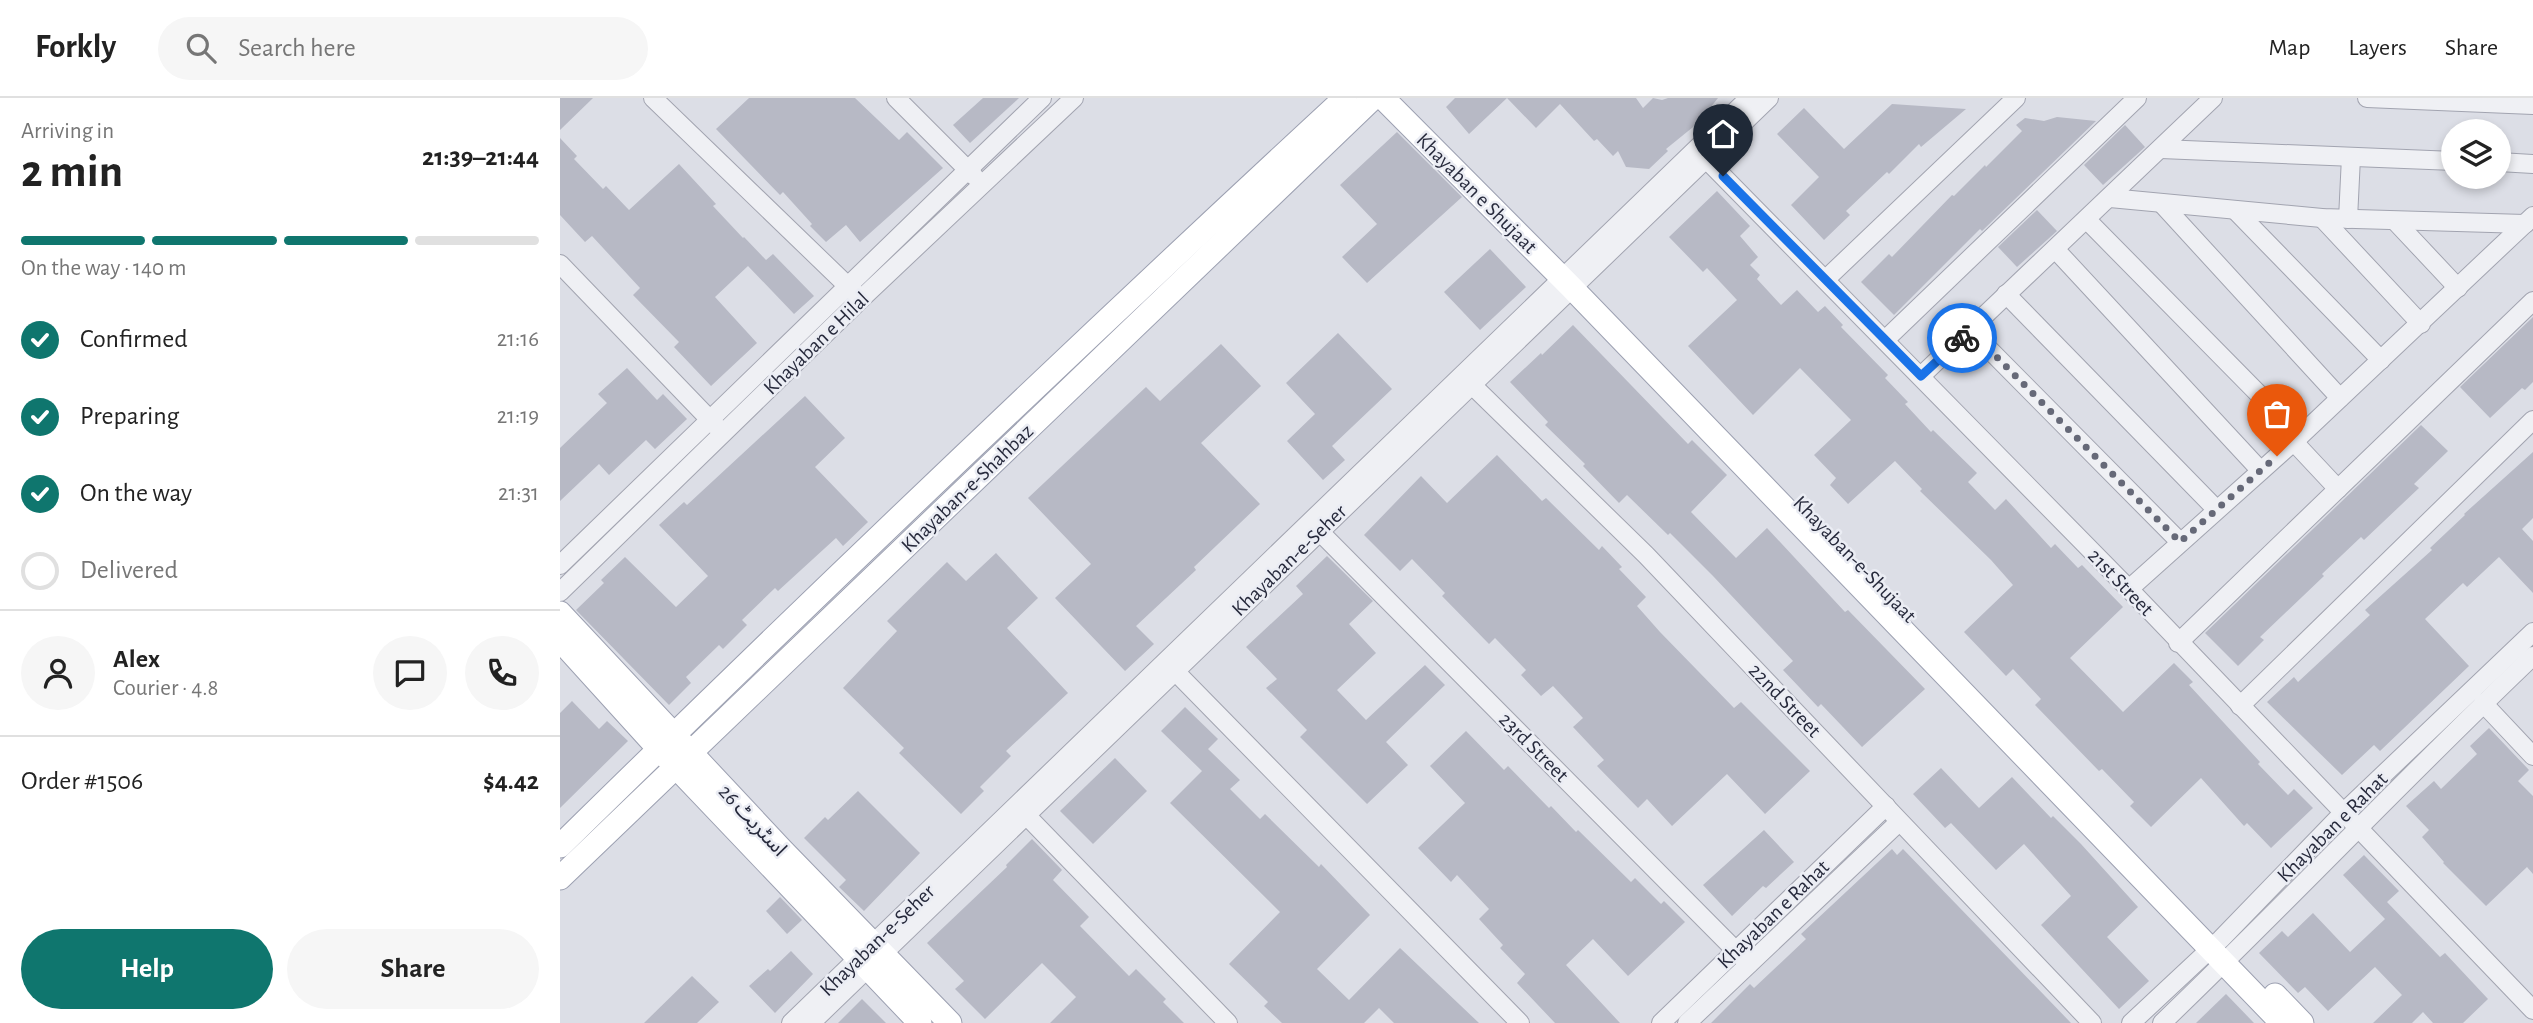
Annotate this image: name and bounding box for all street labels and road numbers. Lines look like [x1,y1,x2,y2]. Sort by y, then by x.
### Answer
street label: Khayaban e Shujaat [1412,129,1541,258]
street label: Khayaban e Hilal [760,288,873,399]
street label: Khayaban-e-Shahbaz [897,420,1037,556]
street label: Khayaban-e-Shujaat [1789,492,1920,627]
street label: Khayaban-e-Seher [1228,500,1351,620]
street label: 21st Street [2084,545,2158,620]
street label: 22nd Street [1745,659,1825,742]
street label: 23rd Street [1495,709,1573,786]
street label: Khayaban e Rahat [2273,768,2392,886]
street label: اسٹریٹ 26 [714,781,791,861]
street label: Khayaban e Rahat [1713,856,1833,973]
street label: Khayaban-e-Seher [816,880,939,1000]

